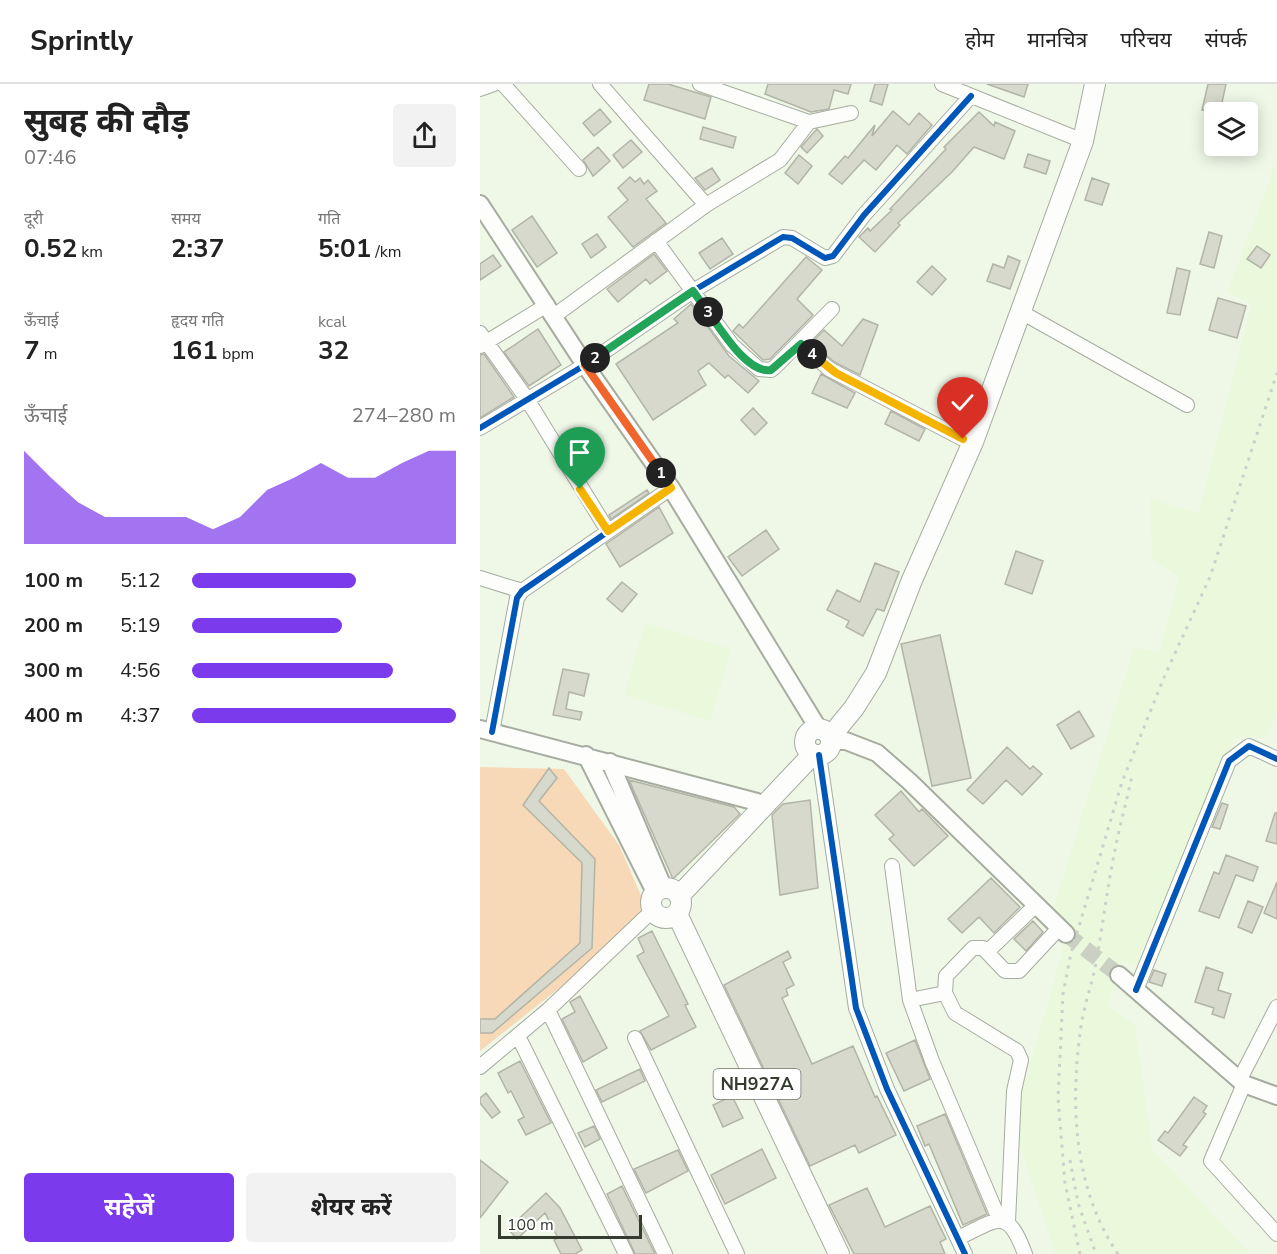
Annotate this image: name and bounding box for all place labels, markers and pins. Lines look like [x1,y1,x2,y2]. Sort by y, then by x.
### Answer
pin: 3 [693,297,723,327]
pin: 4 [797,339,827,369]
pin: 2 [580,343,610,373]
pin [937,377,988,439]
pin [554,427,605,489]
pin: 1 [646,458,676,488]

